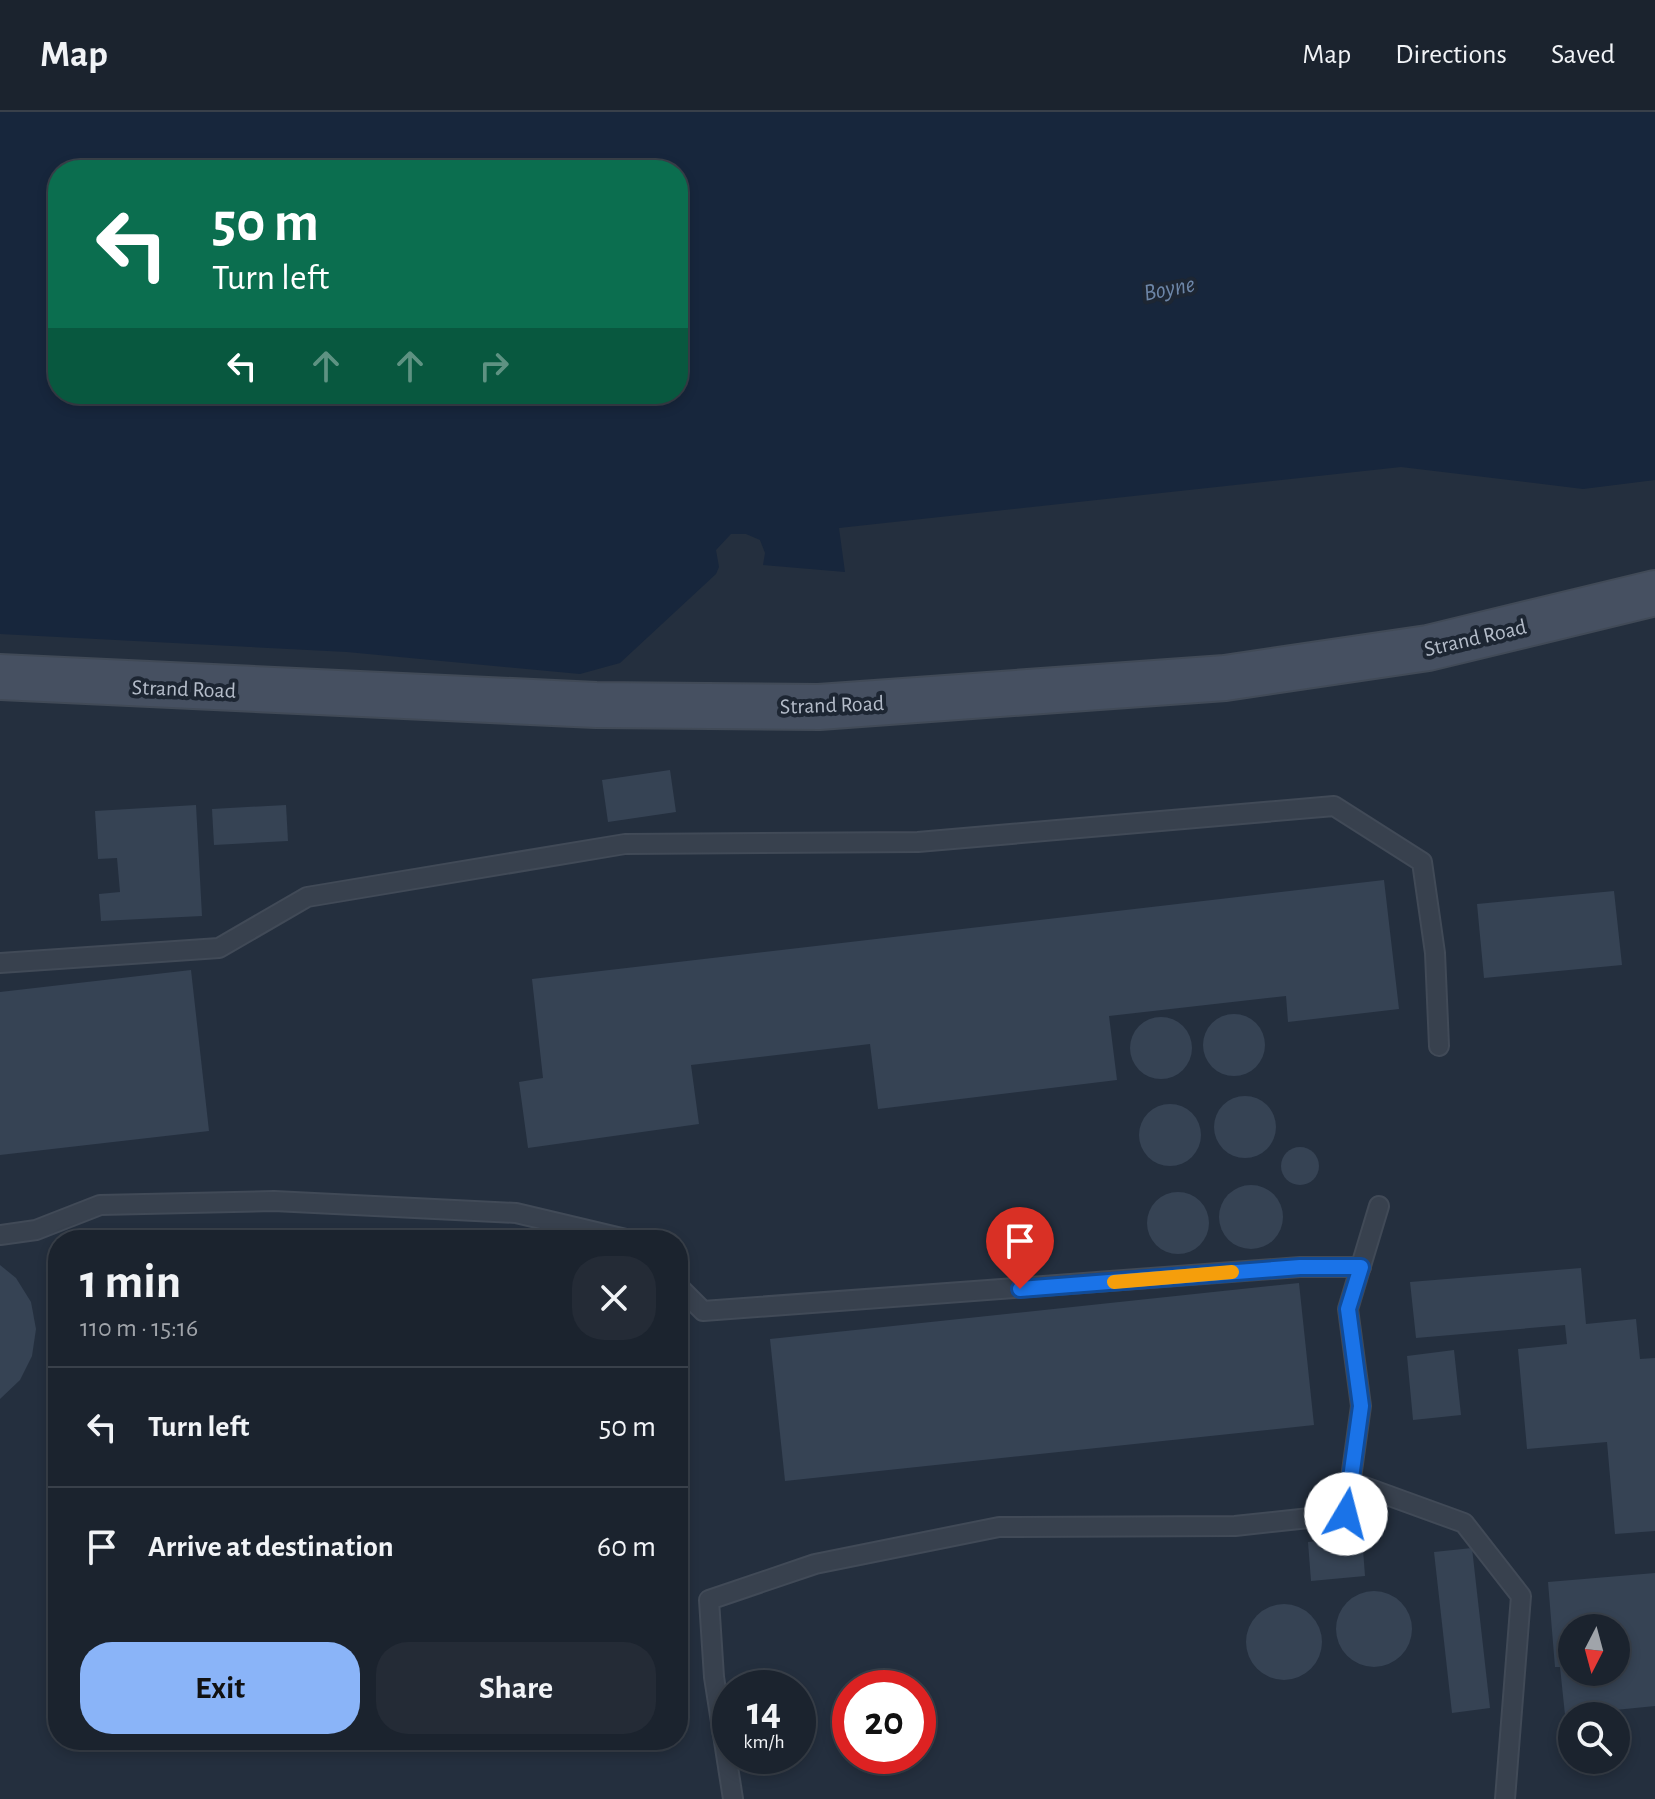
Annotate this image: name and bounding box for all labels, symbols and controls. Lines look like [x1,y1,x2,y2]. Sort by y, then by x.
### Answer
text: Map [40,36,108,74]
text: Map [1302,41,1351,69]
text: Directions [1395,41,1507,69]
text: Saved [1551,41,1615,69]
icon: left [80,192,184,296]
text: 50 m [212,195,319,251]
text: Turn left [212,260,329,296]
water label: Boyne [1142,272,1197,306]
icon: left [220,344,264,388]
icon: ahead [304,344,348,388]
icon: ahead [388,344,432,388]
icon: right [472,344,516,388]
street label: Strand Road [1422,616,1529,660]
street label: Strand Road [131,676,237,702]
street label: Strand Road [779,692,885,718]
pin [986,1207,1054,1289]
icon: arrive [998,1219,1042,1263]
button: close [572,1256,656,1340]
text: 1 min [80,1259,181,1307]
text: 110 m · 15:16 [80,1315,198,1341]
icon: left [80,1405,124,1449]
text: Turn left [148,1412,249,1442]
text: 50 m [599,1412,656,1442]
position arrow [1304,1472,1388,1556]
icon: arrive [80,1525,124,1569]
text: Arrive at destination [148,1532,394,1562]
text: 60 m [597,1532,656,1562]
north arrow [1558,1614,1630,1686]
map controls [1558,1614,1630,1774]
button: Exit [80,1642,360,1734]
button: Share [376,1642,656,1734]
speed limit sign: 20 [832,1670,936,1774]
text: 14 [747,1692,781,1732]
button: search [1558,1702,1630,1774]
text: km/h [743,1732,785,1752]

